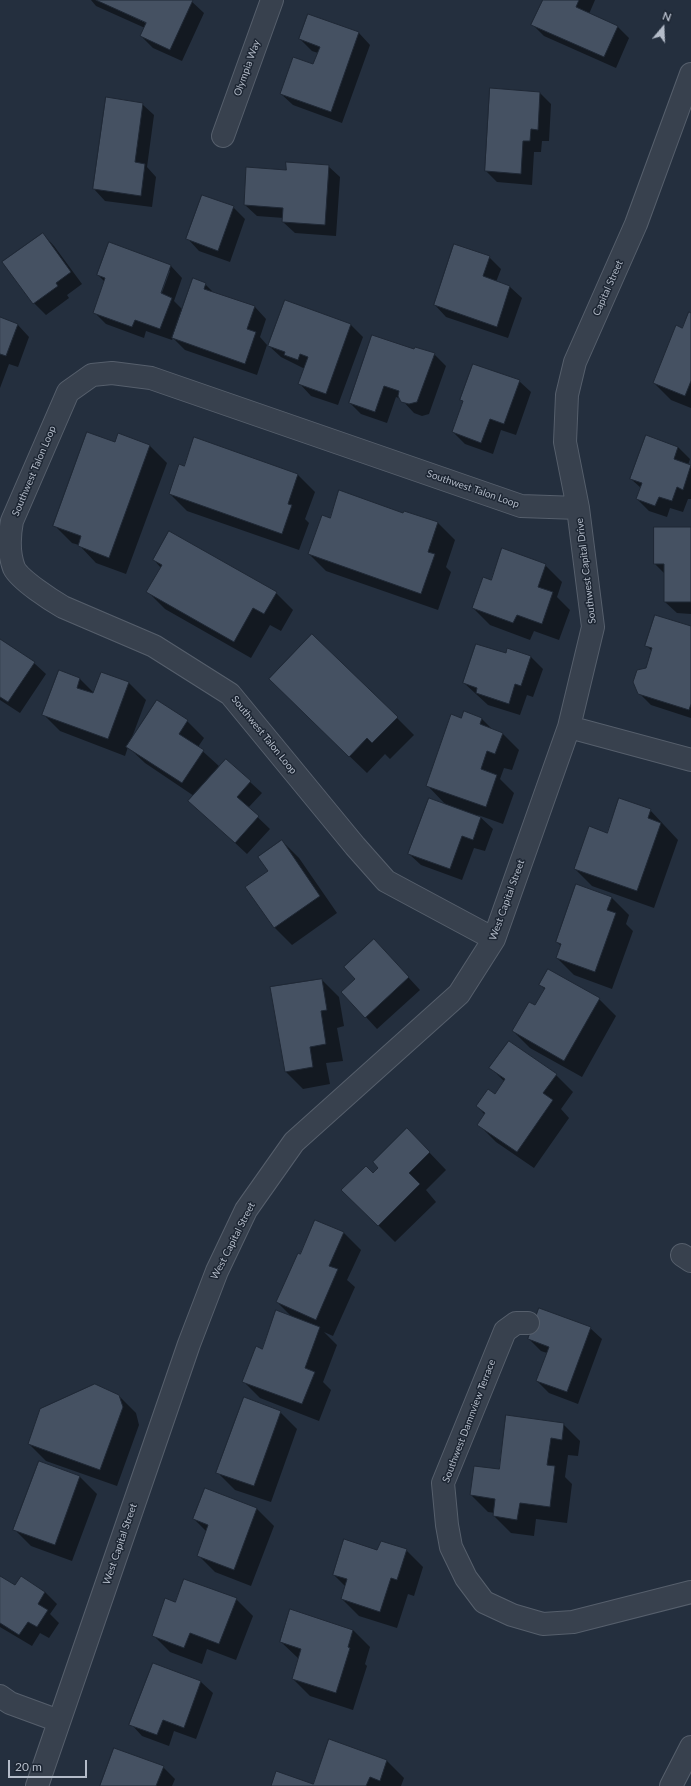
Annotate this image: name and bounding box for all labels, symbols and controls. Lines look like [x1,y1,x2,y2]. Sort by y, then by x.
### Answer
north arrow [643,8,683,48]
text: N [661,9,673,24]
street label: Olympia Way [231,38,263,98]
street label: Capital Street [590,258,626,318]
street label: Southwest Talon Loop [10,424,58,518]
street label: Southwest Talon Loop [425,468,521,510]
street label: Southwest Capital Drive [574,518,598,624]
street label: Southwest Talon Loop [229,694,299,776]
street label: West Capital Street [487,858,527,942]
street label: West Capital Street [208,1200,258,1282]
street label: Southwest Damnview Terrace [440,1358,498,1484]
street label: West Capital Street [100,1502,140,1586]
scale bar [10,1752,89,1778]
text: 20 m [15,1759,42,1774]

